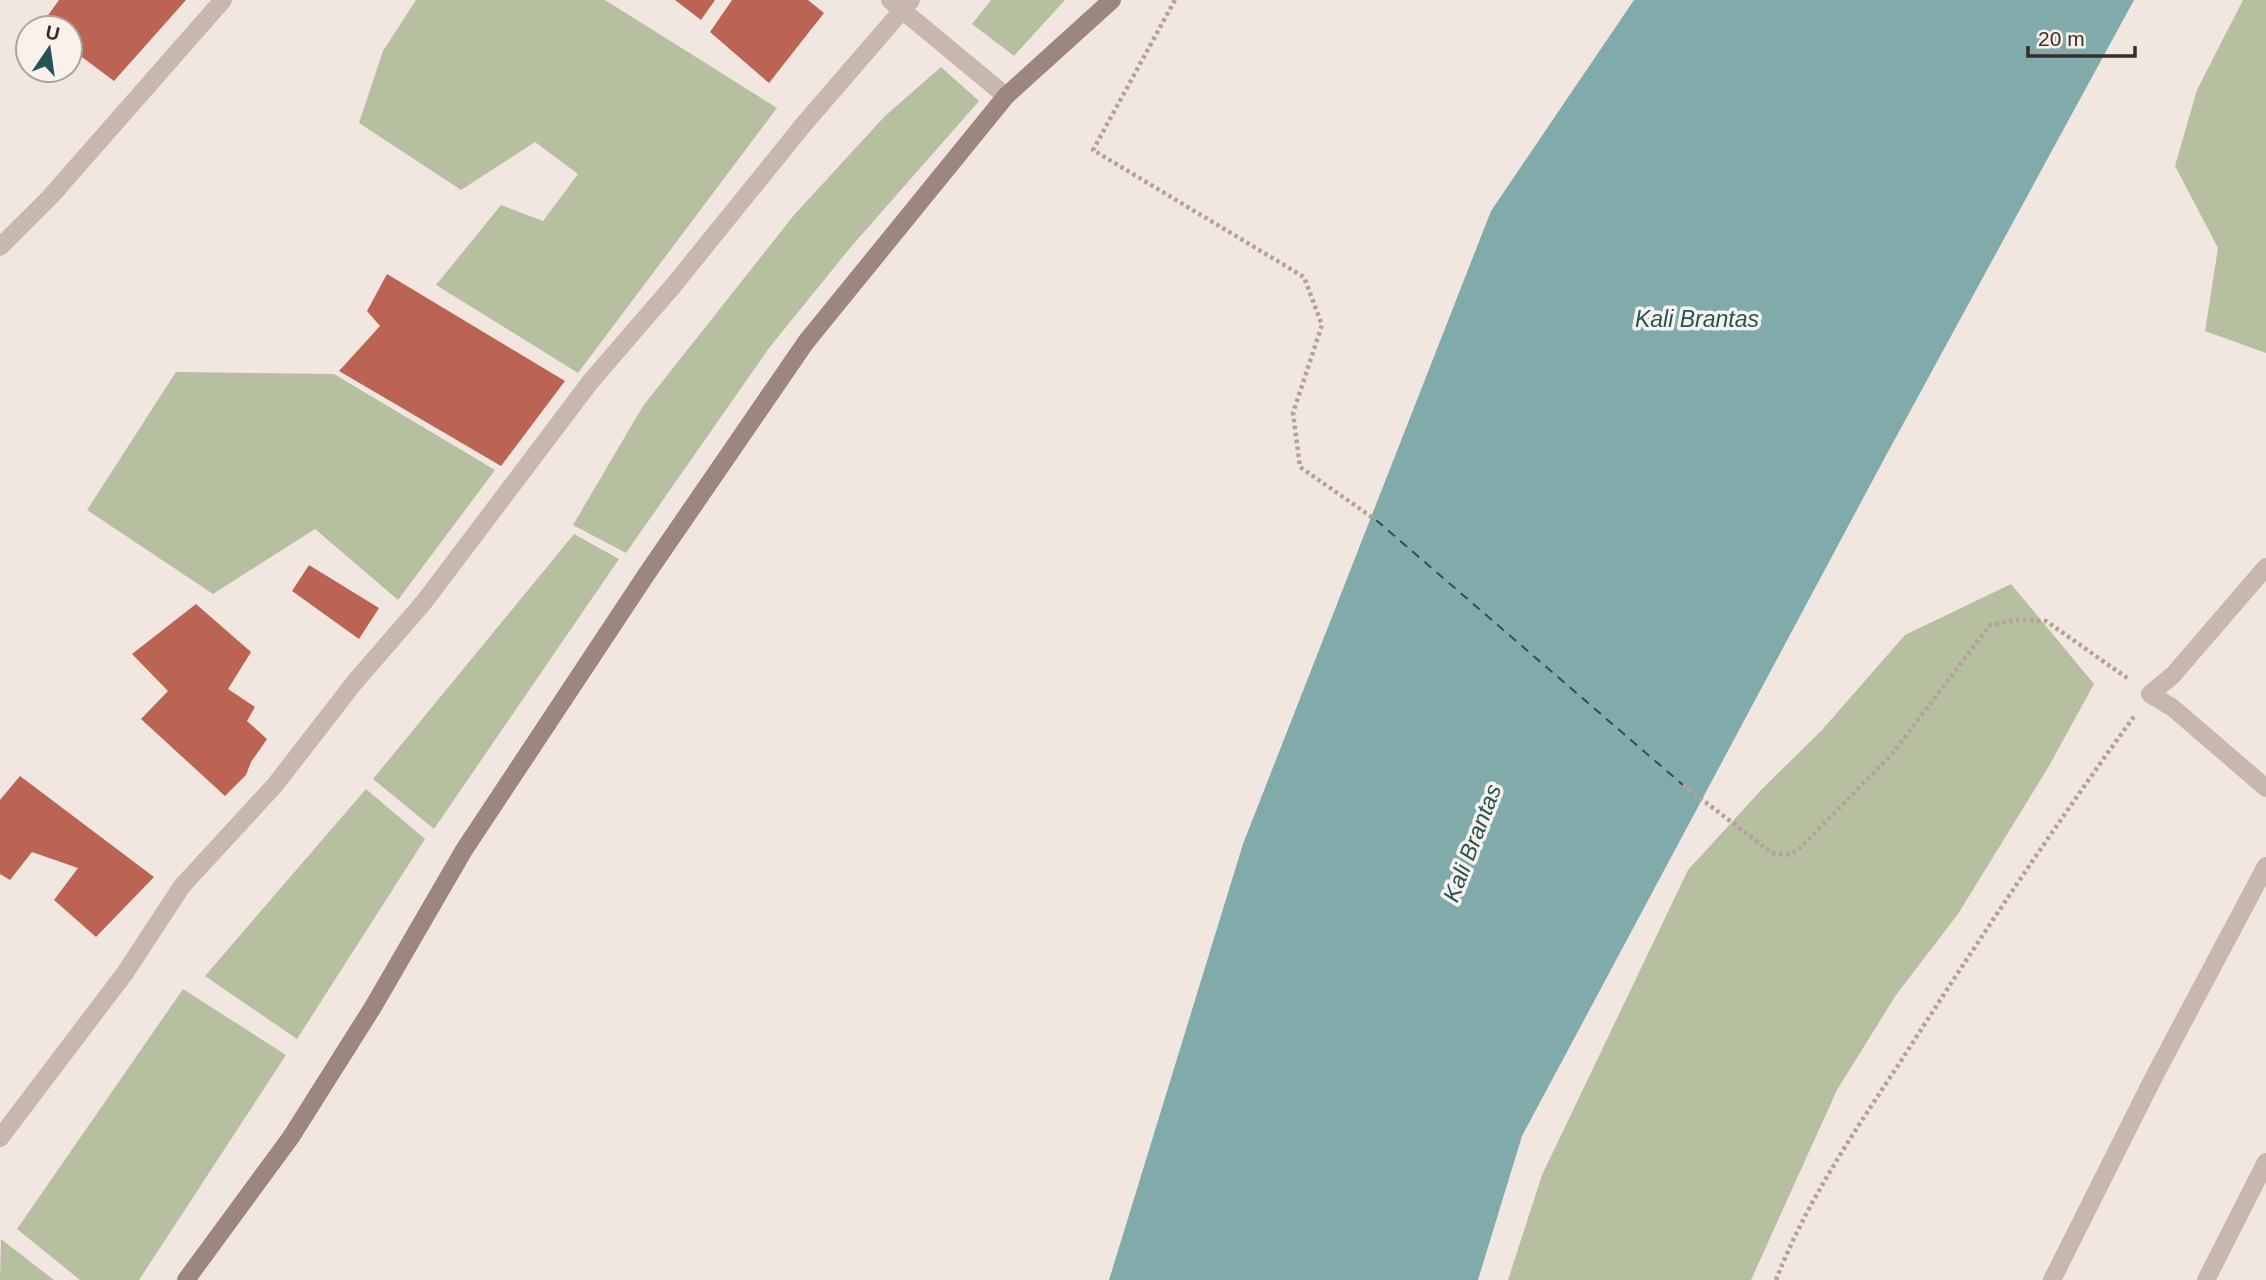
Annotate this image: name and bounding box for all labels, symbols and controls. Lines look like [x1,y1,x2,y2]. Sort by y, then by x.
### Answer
north arrow [14,14,84,84]
scale bar [2028,14,2135,58]
text: U [44,21,62,45]
text: 20 m [2038,27,2085,50]
water label: Kali Brantas [1635,306,1759,332]
water label: Kali Brantas [1438,780,1507,906]

